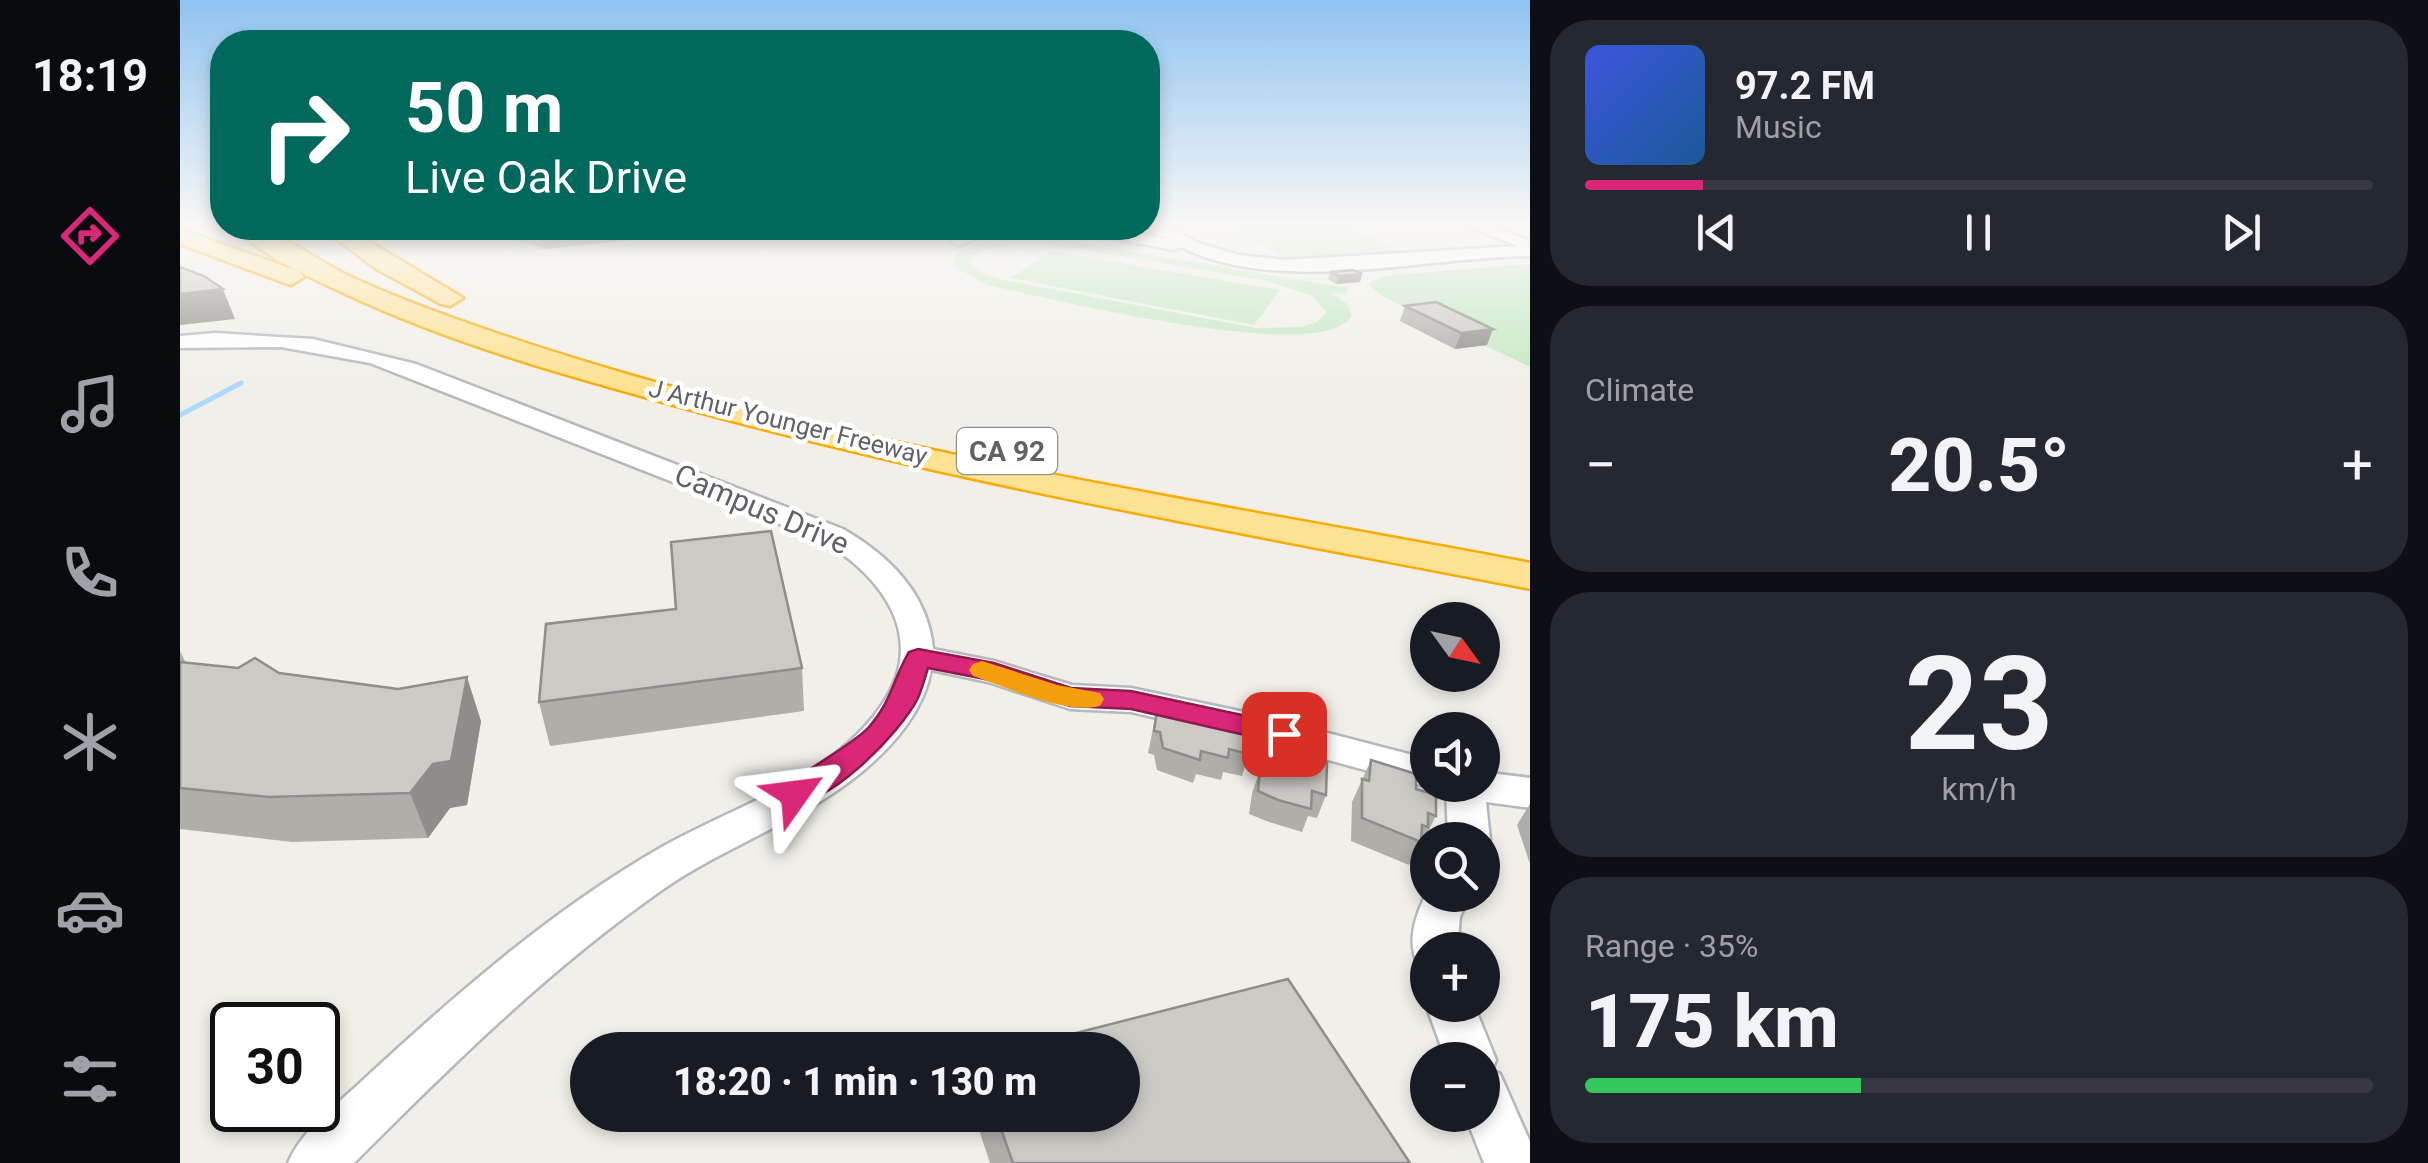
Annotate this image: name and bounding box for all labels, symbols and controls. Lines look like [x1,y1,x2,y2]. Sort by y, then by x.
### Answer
text: 18:19 [32,49,148,102]
text: 97.2 FM [1735,64,1875,108]
text: 50 m [405,67,563,149]
icon: right [240,70,370,200]
text: Music [1735,108,1822,146]
text: Live Oak Drive [405,151,687,204]
icon: directions [55,201,125,271]
icon: previous [1689,205,1744,260]
icon: pause [1951,205,2006,260]
icon: next [2214,205,2269,260]
icon: music [55,369,125,439]
text: Climate [1585,371,1694,409]
street label: J Arthur Younger Freeway [646,373,930,471]
text: 20.5° [1888,421,2070,509]
road number: CA 92 [957,428,1057,474]
text: − [1585,433,1616,497]
text: + [2342,433,2373,497]
street label: Campus Drive [670,457,854,561]
icon: phone [55,538,125,608]
north arrow [1410,602,1500,692]
map controls [1410,602,1500,1132]
text: 23 [1904,628,2054,781]
pin [1242,692,1327,777]
icon: climate [55,707,125,777]
icon: arrive [1257,707,1312,762]
button: sound [1410,712,1500,802]
position arrow [743,742,847,846]
text: km/h [1941,770,2017,808]
button: search [1410,822,1500,912]
icon: car [55,875,125,945]
text: Range · 35% [1585,927,1758,965]
button: + [1410,932,1500,1022]
text: 175 km [1585,977,1839,1065]
speed limit sign: 30 [210,1002,340,1132]
button: − [1410,1042,1500,1132]
icon: filters [55,1044,125,1114]
text: 18:20 · 1 min · 130 m [673,1060,1037,1104]

